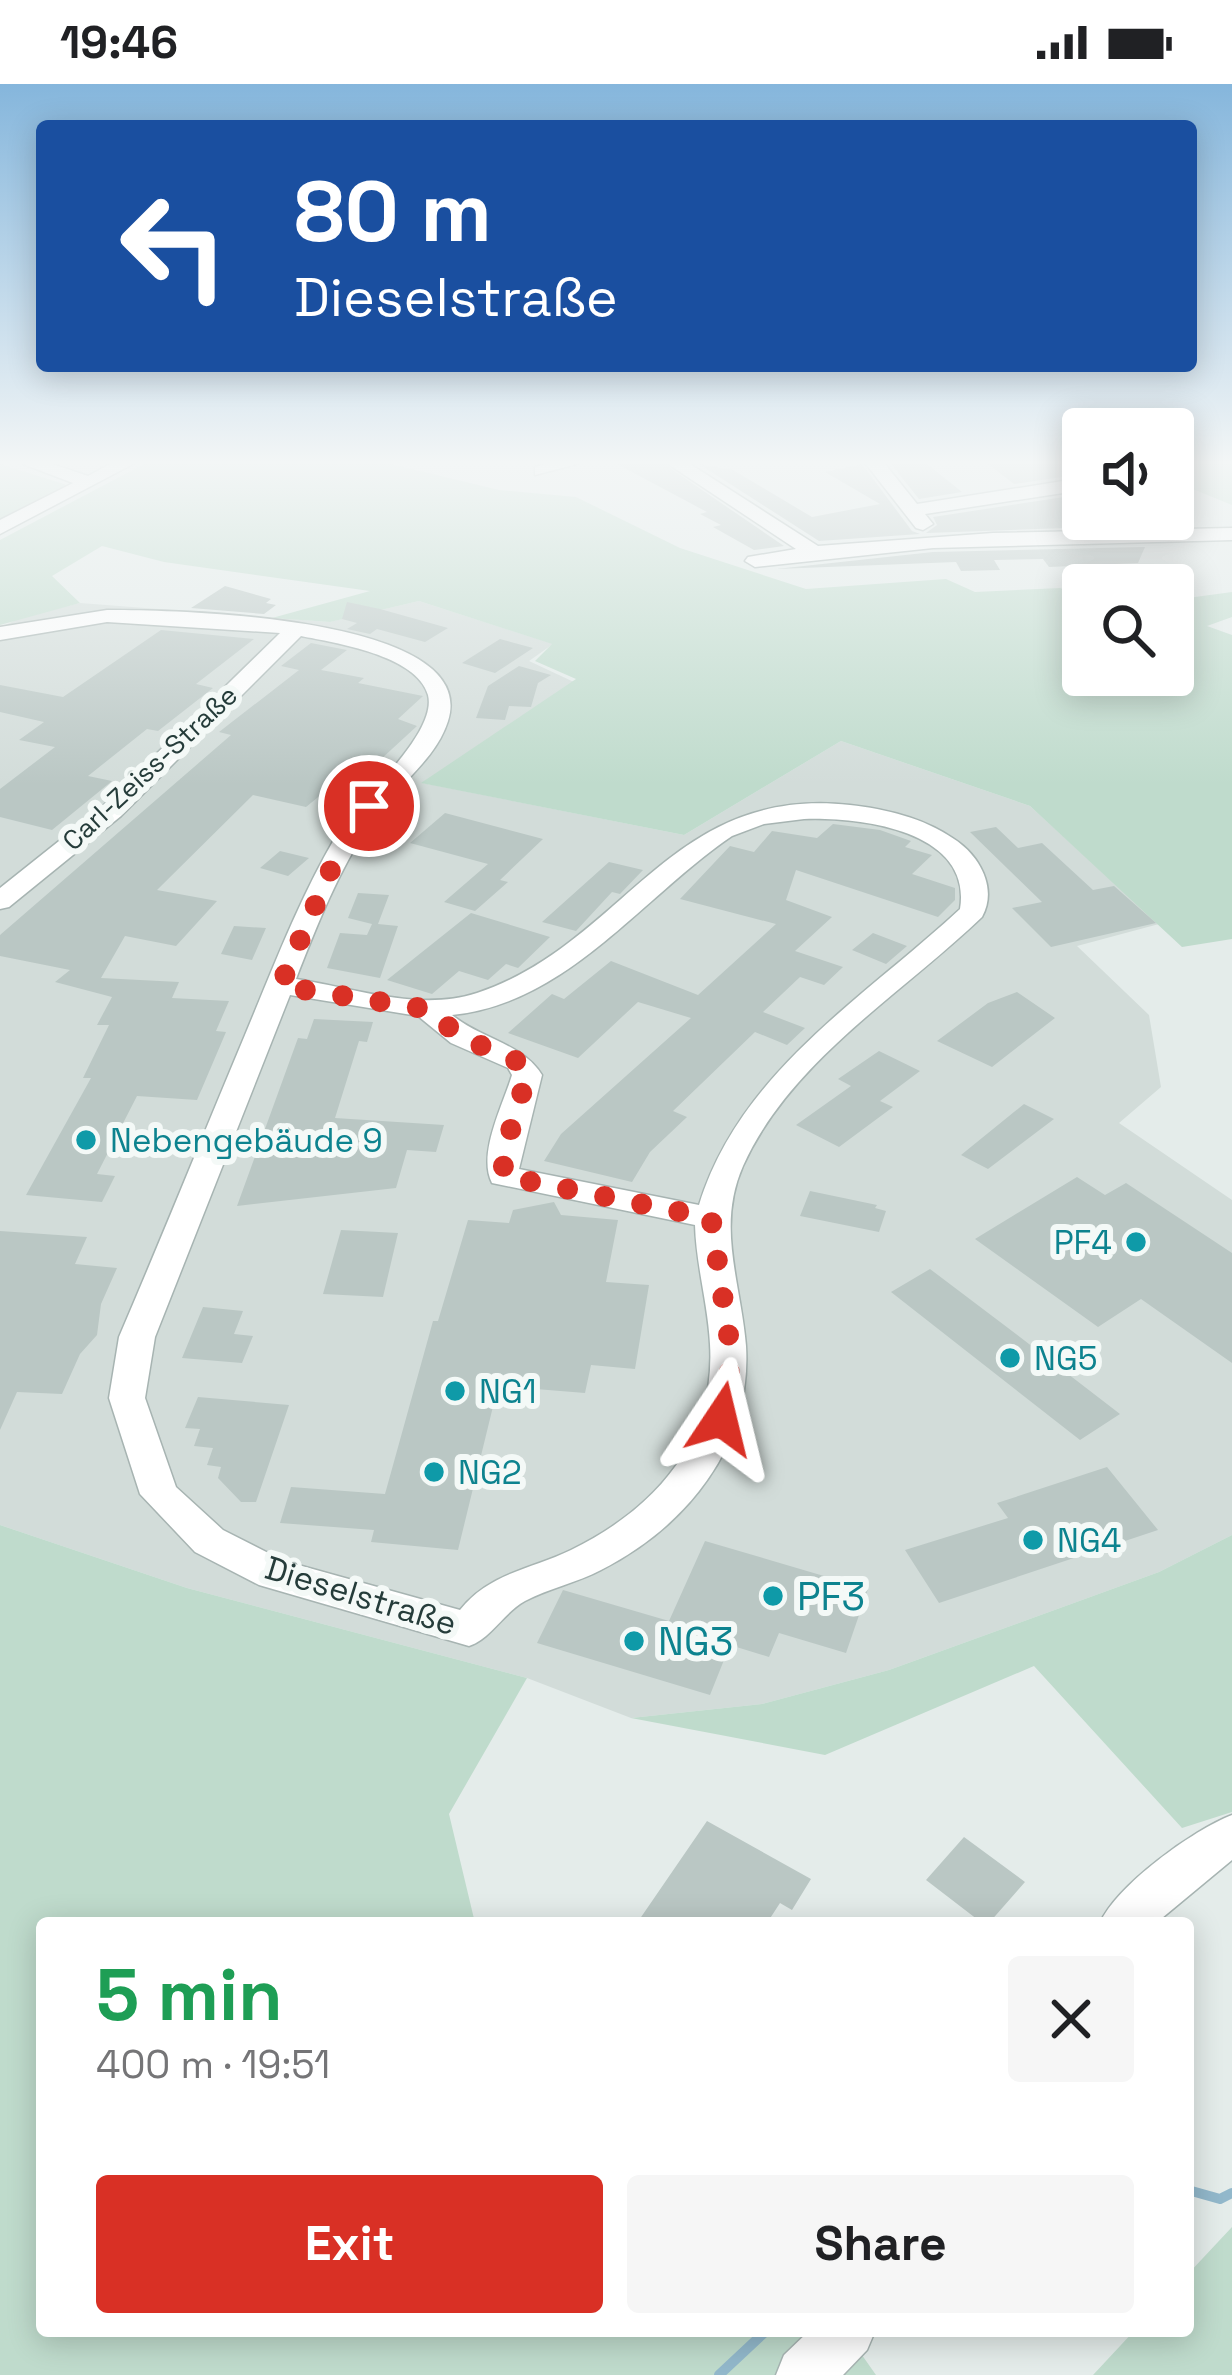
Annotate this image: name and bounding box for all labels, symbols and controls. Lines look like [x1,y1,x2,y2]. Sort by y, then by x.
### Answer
text: 19:46 [60,14,178,71]
text: 80 m [294,158,492,266]
icon: left [96,168,252,324]
text: Dieselstraße [294,263,618,332]
map controls [1062,408,1194,696]
button: sound [1062,408,1194,540]
button: search [1062,564,1194,696]
street label: Carl-Zeiss-Straße [55,677,245,858]
pin [318,755,420,857]
icon: arrive [336,773,402,839]
place label: Nebengebäude 9 [110,1120,383,1162]
marker: Nebengebäude 9 [73,1127,99,1153]
place label: PF4 [1054,1222,1112,1264]
marker: PF4 [1123,1229,1149,1255]
place label: NG5 [1034,1338,1097,1380]
marker: NG5 [997,1345,1023,1371]
position arrow [658,1356,784,1482]
place label: NG1 [479,1371,537,1413]
marker: NG1 [442,1378,468,1404]
place label: NG2 [458,1452,522,1494]
marker: NG2 [421,1459,447,1485]
place label: NG4 [1057,1520,1121,1562]
marker: NG4 [1020,1527,1046,1553]
street label: Dieselstraße [260,1547,461,1645]
place label: PF3 [797,1572,865,1621]
marker: PF3 [760,1583,786,1609]
place label: NG3 [658,1617,733,1666]
marker: NG3 [621,1628,647,1654]
text: 5 min [96,1949,282,2041]
button: close [1008,1956,1134,2082]
text: 400 m · 19:51 [96,2040,330,2089]
button: Exit [96,2175,603,2313]
button: Share [627,2175,1134,2313]

